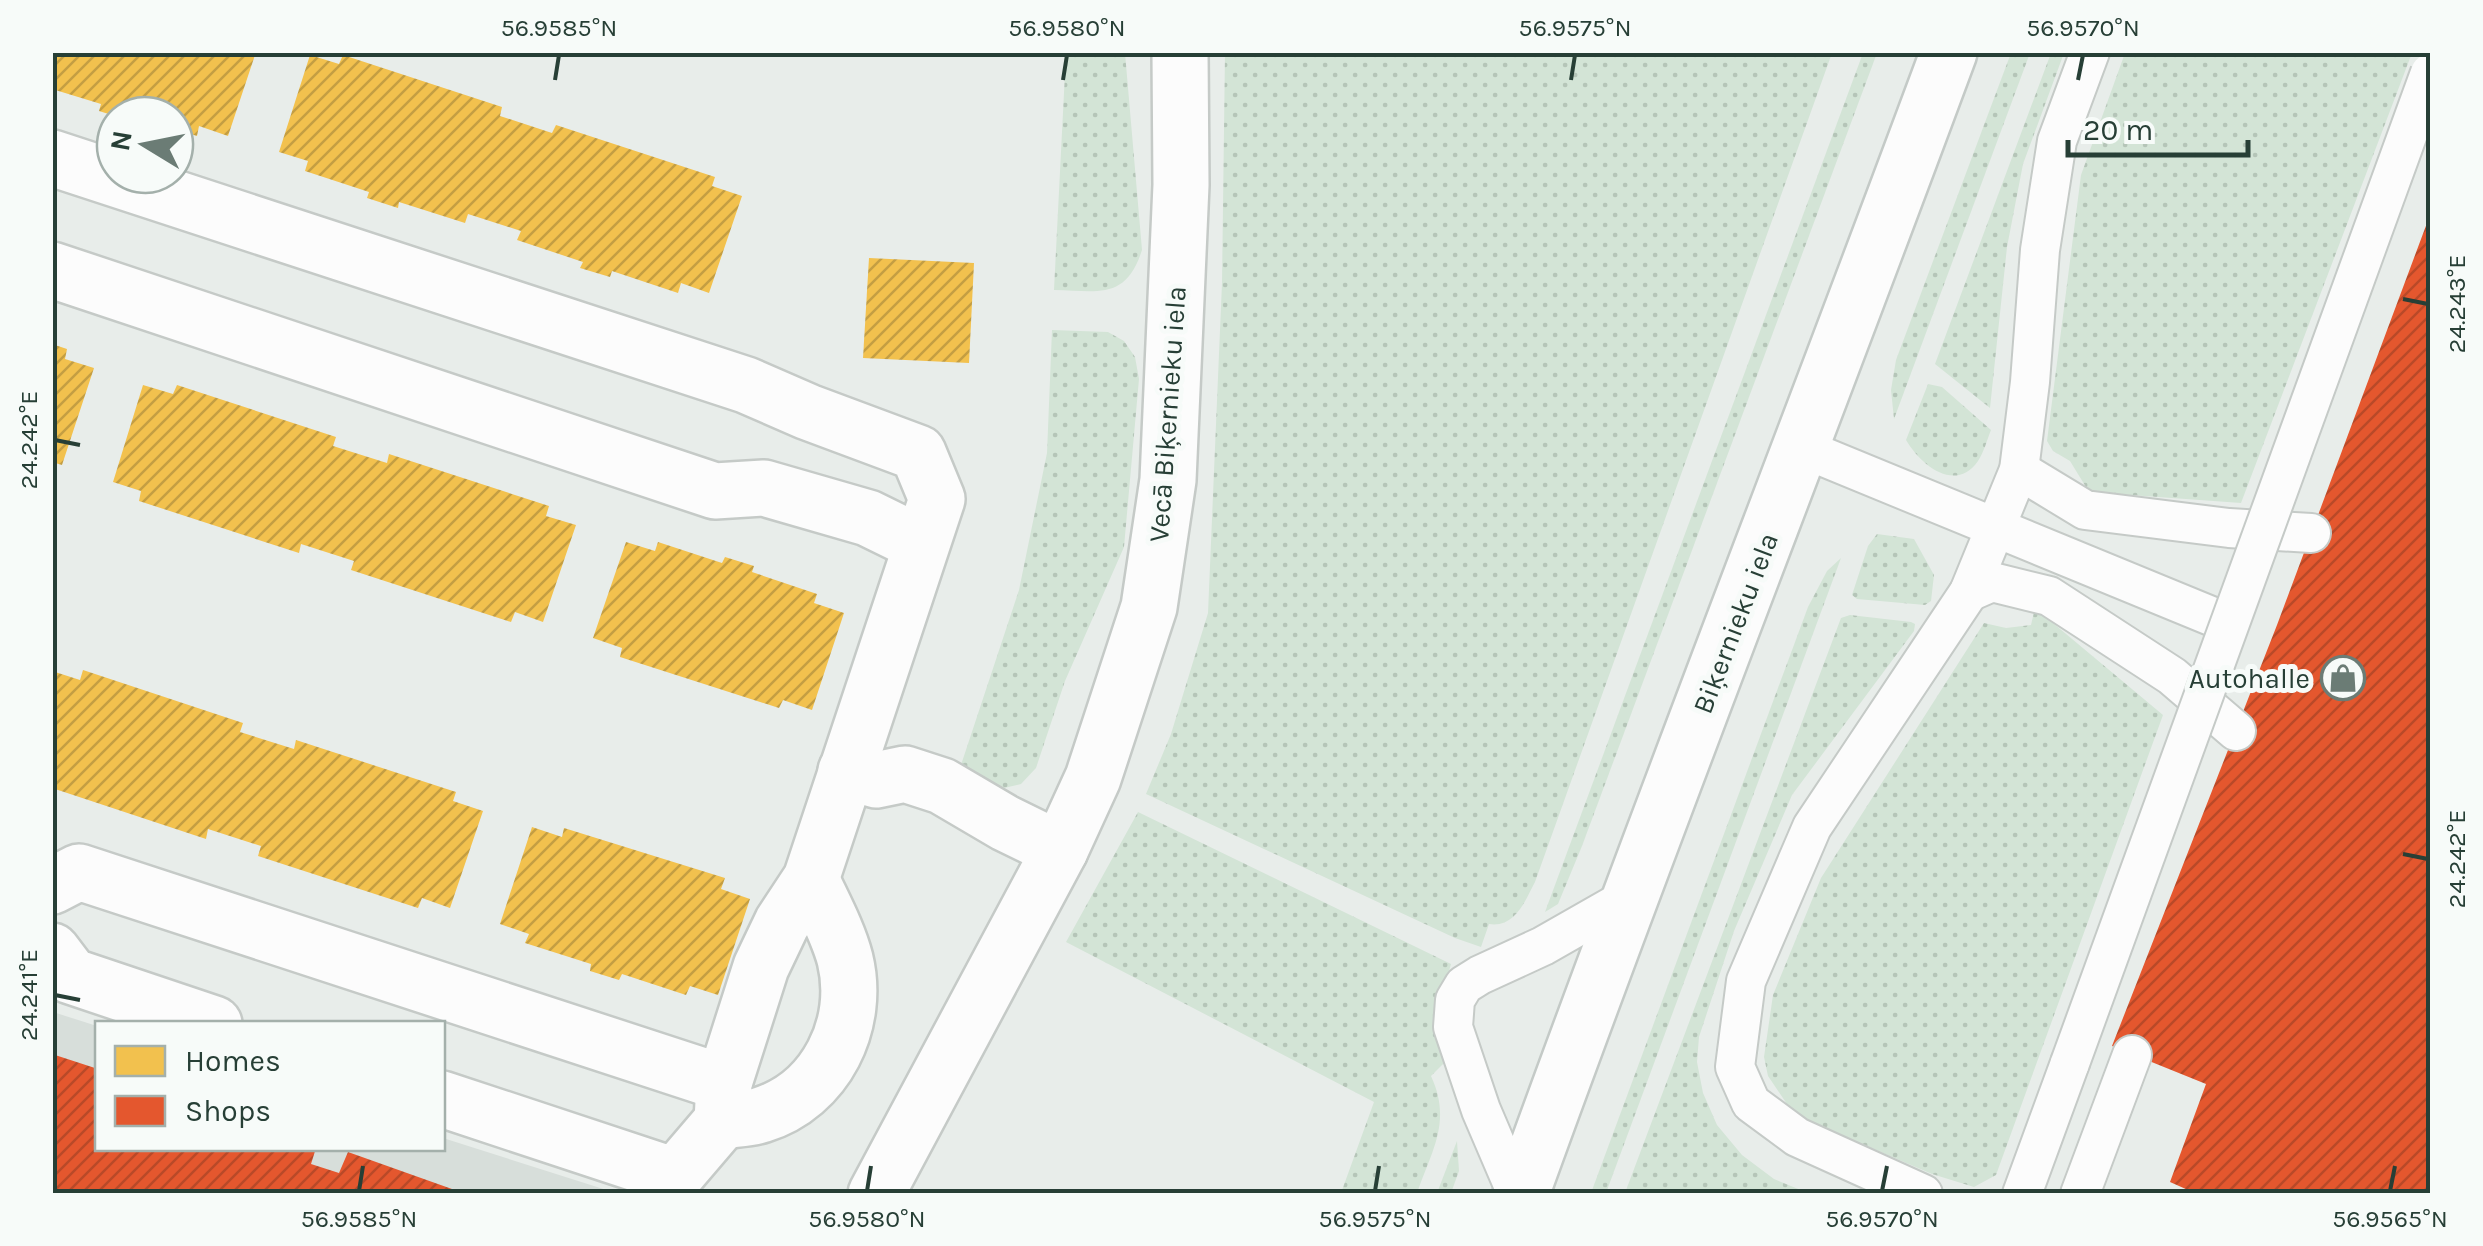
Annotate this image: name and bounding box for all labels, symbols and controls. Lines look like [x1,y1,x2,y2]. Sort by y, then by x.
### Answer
text: 56.9585°N [501,13,617,42]
text: 56.9580°N [1008,13,1126,42]
text: 56.9575°N [1519,13,1631,42]
text: 56.9570°N [2026,13,2140,42]
north arrow [95,95,195,195]
scale bar [2068,95,2248,157]
text: 20 m [2083,112,2153,148]
text: N [103,128,139,153]
text: 24.243°E [2442,255,2471,353]
street label: Vecā Biķernieku iela [1142,285,1193,543]
text: 24.242°E [14,391,43,489]
street label: Biķernieku iela [1686,528,1785,718]
shop icon: Autohalle [2320,655,2366,701]
place label: Autohalle [2189,662,2310,695]
text: 24.242°E [2442,810,2471,908]
text: 24.241°E [14,949,43,1041]
legend [95,1021,445,1151]
text: Homes [185,1043,281,1079]
text: Shops [185,1093,271,1129]
text: 56.9585°N [301,1204,417,1233]
text: 56.9580°N [808,1204,926,1233]
text: 56.9575°N [1319,1204,1431,1233]
text: 56.9570°N [1825,1204,1939,1233]
text: 56.9565°N [2332,1204,2448,1233]

